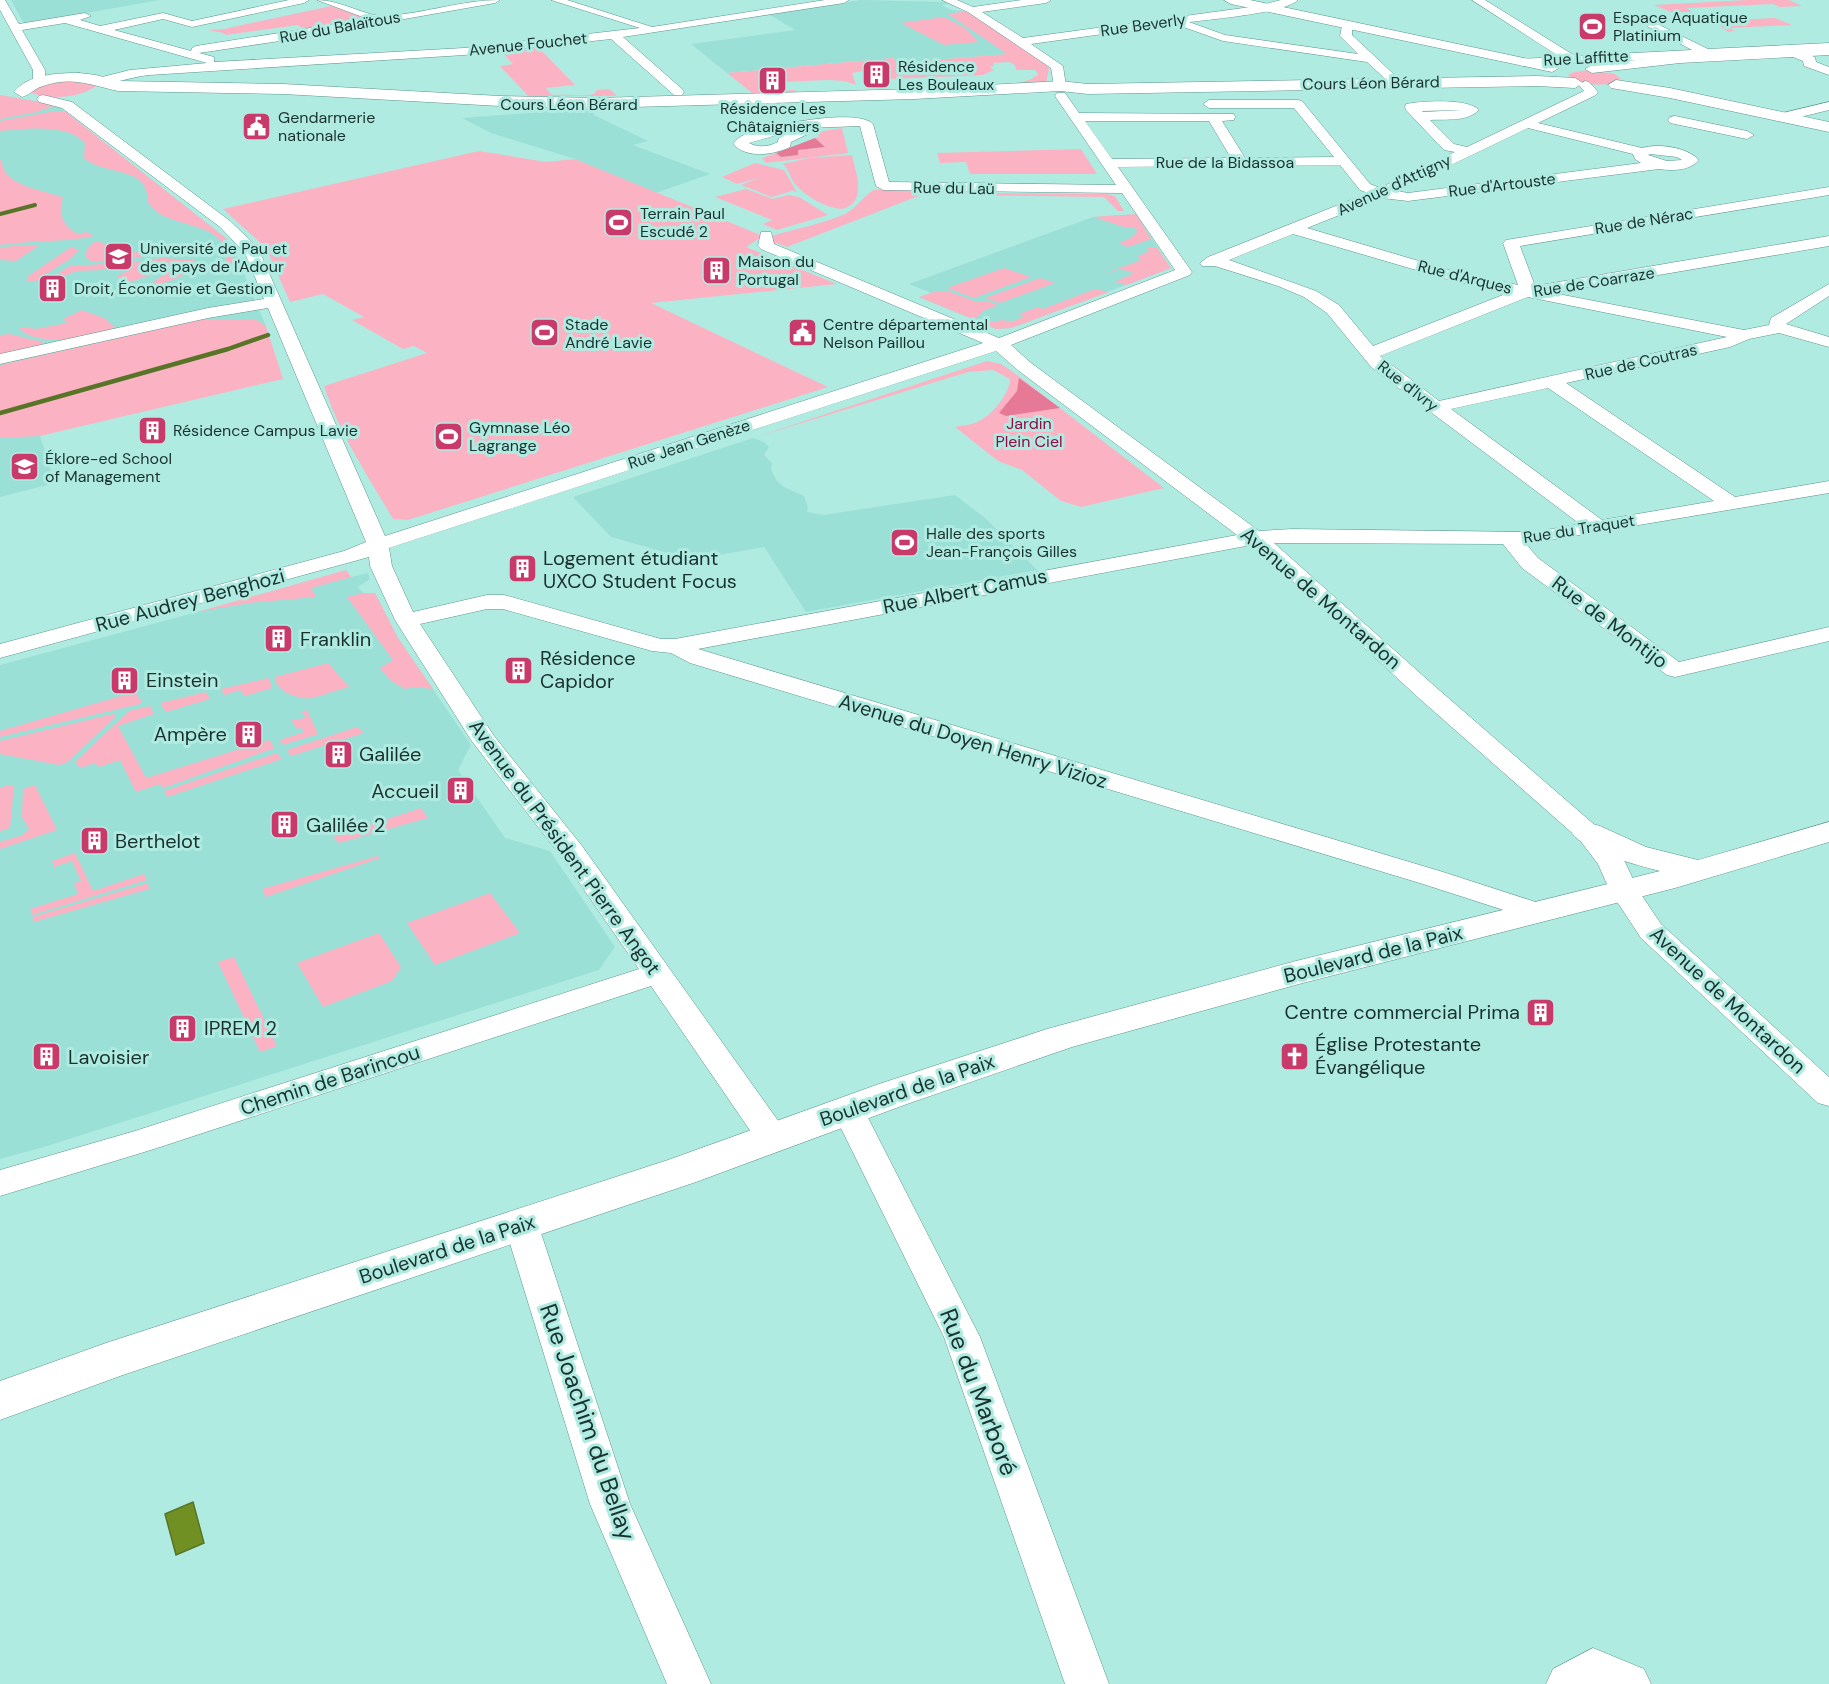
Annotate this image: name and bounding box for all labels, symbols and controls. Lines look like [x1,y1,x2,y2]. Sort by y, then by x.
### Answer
street label: Rue du Balaïtous [278,6,402,48]
place label: Espace Aquatique Platinium [1613,7,1748,46]
street label: Rue Beverly [1099,9,1187,41]
sports icon: Espace Aquatique Platinium [1576,10,1608,42]
street label: Avenue Fouchet [468,27,588,61]
street label: Rue Laffitte [1543,45,1629,71]
place label: Résidence Les Bouleaux [898,56,994,95]
building icon: Résidence Les Bouleaux [861,59,893,91]
building icon: Résidence Les Châtaigniers [757,64,789,96]
street label: Cours Léon Bérard [1302,71,1440,95]
street label: Cours Léon Bérard [500,94,638,115]
place label: Résidence Les Châtaigniers [720,98,826,137]
place label: Gendarmerie nationale [278,107,375,146]
public building icon: Gendarmerie nationale [241,110,273,142]
street label: Avenue d'Attigny [1334,149,1454,221]
street label: Rue de la Bidassoa [1156,152,1294,173]
street label: Rue d'Artouste [1447,168,1557,202]
street label: Rue du Laü [913,177,995,199]
place label: Terrain Paul Escudé 2 [640,203,725,242]
street label: Rue de Nérac [1593,203,1695,239]
sports icon: Terrain Paul Escudé 2 [603,206,635,238]
place label: Université de Pau et des pays de l'Adour [140,238,287,277]
school or university icon: Université de Pau et des pays de l'Adour [103,241,135,273]
place label: Maison du Portugal [738,251,814,290]
building icon: Maison du Portugal [701,254,733,286]
street label: Rue d'Arques [1416,255,1514,299]
street label: Rue de Coarraze [1532,262,1656,302]
building icon: Droit, Économie et Gestion [37,272,69,304]
place label: Droit, Économie et Gestion [74,278,273,299]
place label: Stade André Lavie [565,314,652,353]
place label: Centre départemental Nelson Paillou [823,314,988,353]
sports icon: Stade André Lavie [528,317,560,349]
public building icon: Centre départemental Nelson Paillou [786,317,818,349]
street label: Rue de Coutras [1583,339,1699,385]
street label: Rue d'Ivry [1373,356,1443,416]
park label: Jardin Plein Ciel [995,413,1063,452]
building icon: Résidence Campus Lavie [136,414,168,446]
street label: Rue Jean Genèze [625,414,753,474]
place label: Gymnase Léo Lagrange [469,417,570,456]
place label: Résidence Campus Lavie [173,420,358,441]
sports icon: Gymnase Léo Lagrange [432,420,464,452]
place label: Éklore-ed School of Management [45,448,172,487]
school or university icon: Éklore-ed School of Management [8,451,40,483]
street label: Rue du Traquet [1522,510,1636,548]
street label: Avenue de Montardon [1235,521,1407,675]
place label: Halle des sports Jean-François Gilles [926,523,1077,562]
sports icon: Halle des sports Jean-François Gilles [889,526,921,558]
place label: Logement étudiant UXCO Student Focus [543,545,737,594]
building icon: Logement étudiant UXCO Student Focus [506,553,538,585]
street label: Rue Audrey Benghozi [93,562,287,638]
street label: Rue Albert Camus [881,562,1049,620]
street label: Rue de Montijo [1547,570,1673,674]
building icon: Franklin [263,623,295,655]
place label: Franklin [300,626,371,652]
place label: Résidence Capidor [540,645,636,694]
building icon: Résidence Capidor [503,654,535,686]
building icon: Einstein [109,664,141,696]
place label: Einstein [146,667,218,693]
street label: Avenue du Doyen Henry Vizioz [836,688,1110,794]
street label: Avenue du Président Pierre Angot [463,714,667,980]
building icon: Ampère [232,718,264,750]
place label: Ampère [154,721,227,747]
building icon: Galilée [322,738,354,770]
place label: Galilée [359,741,421,767]
building icon: Accueil [444,775,476,807]
place label: Accueil [371,778,439,804]
building icon: Galilée 2 [269,809,301,841]
place label: Galilée 2 [306,812,385,838]
building icon: Berthelot [78,825,110,857]
place label: Berthelot [115,828,200,854]
street label: Boulevard de la Paix [1281,919,1465,989]
street label: Avenue de Montardon [1644,921,1812,1079]
building icon: Centre commercial Prima [1525,996,1557,1028]
place label: Centre commercial Prima [1285,999,1520,1025]
building icon: IPREM 2 [167,1012,199,1044]
place label: IPREM 2 [204,1015,277,1041]
place label: Église Protestante Évangélique [1315,1031,1481,1080]
street label: Chemin de Barincou [237,1039,423,1121]
church icon: Église Protestante Évangélique [1278,1040,1310,1072]
building icon: Lavoisier [31,1041,63,1073]
place label: Lavoisier [68,1044,149,1070]
street label: Boulevard de la Paix [816,1048,998,1132]
street label: Boulevard de la Paix [356,1208,538,1290]
street label: Rue Joachim du Bellay [533,1300,643,1544]
street label: Rue du Marboré [933,1304,1025,1480]

